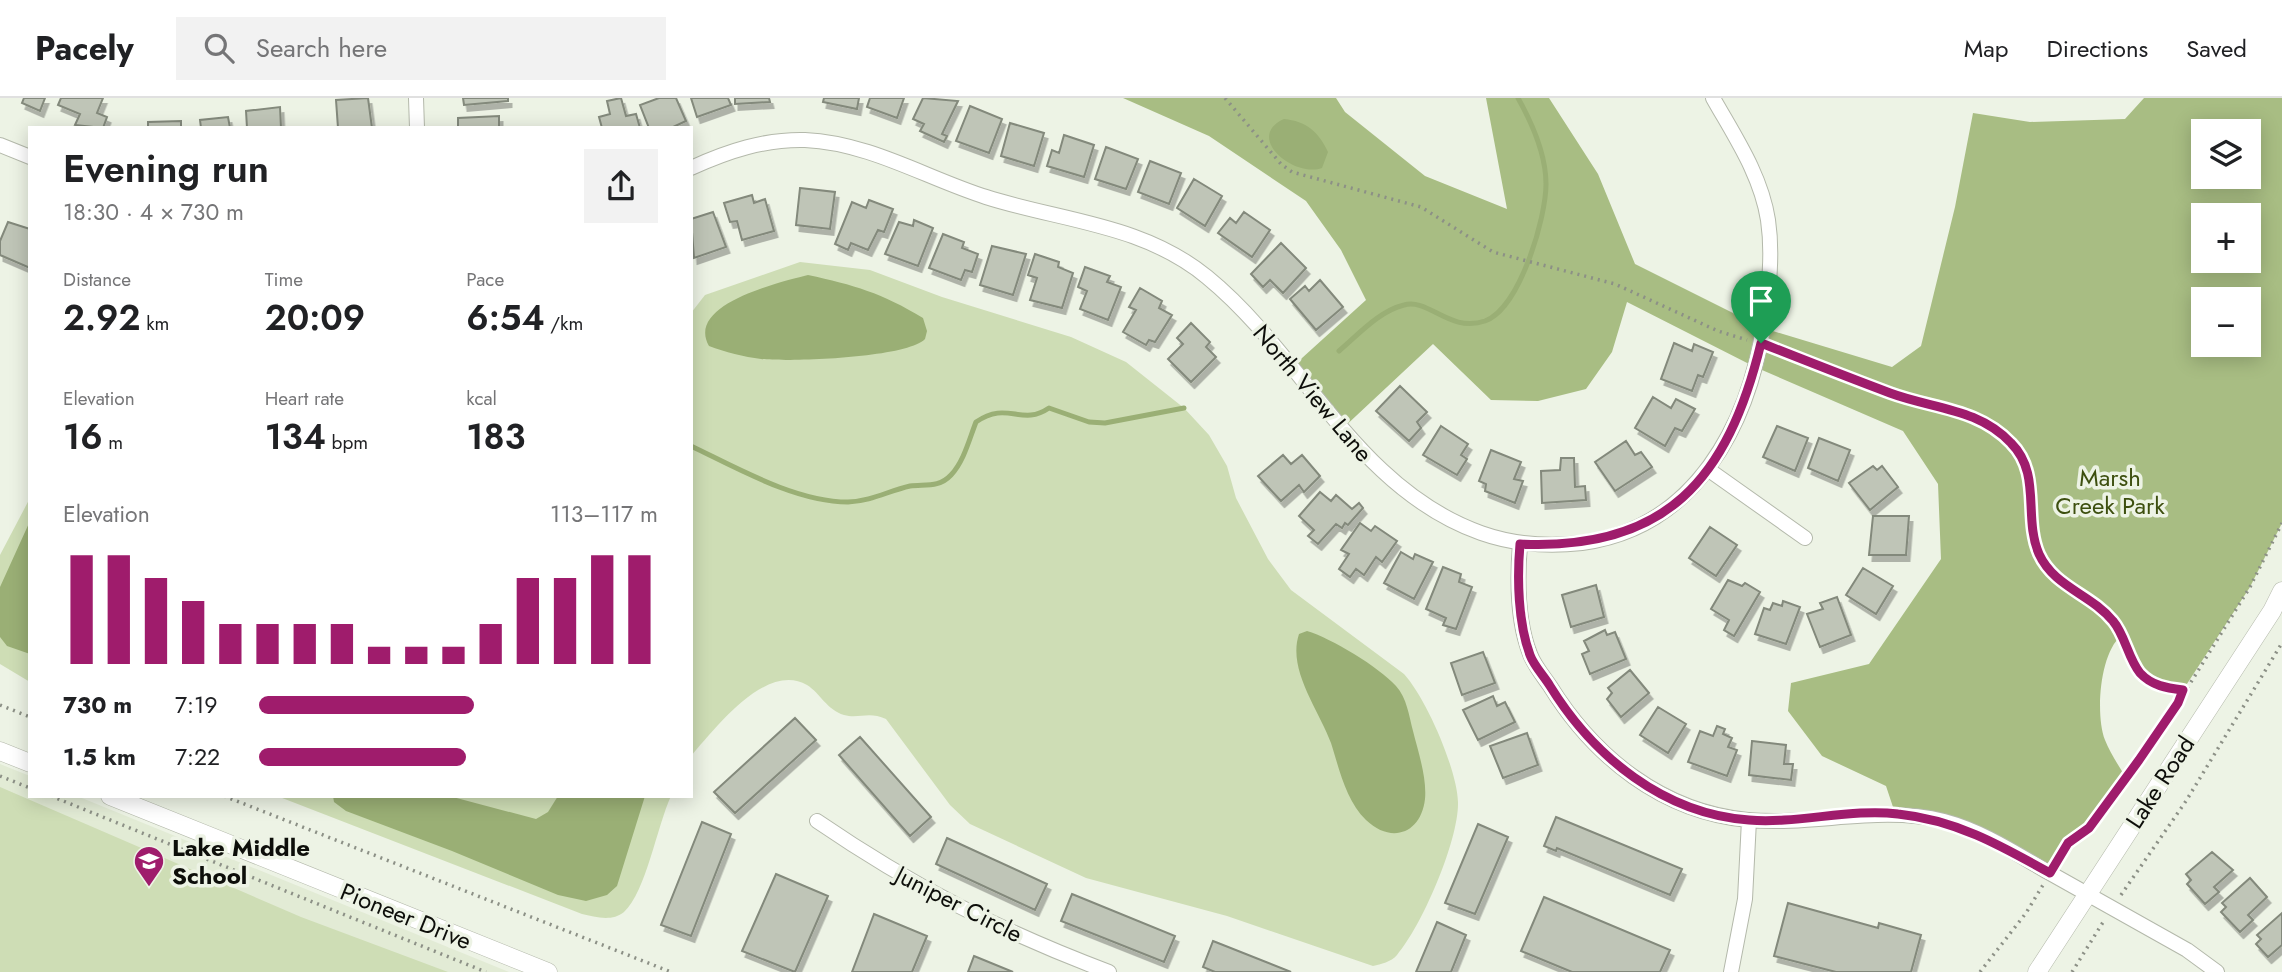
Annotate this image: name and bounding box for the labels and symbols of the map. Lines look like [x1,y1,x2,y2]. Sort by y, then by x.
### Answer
pin [1731,271,1791,343]
street label: North View Lane [1245,316,1381,470]
park label: Marsh Creek Park [2055,460,2165,523]
street label: Lake Road [2117,729,2203,835]
place label: Lake Middle School [172,830,310,893]
school or university icon: Lake Middle School [132,844,166,888]
street label: Juniper Circle [887,856,1029,951]
street label: Pioneer Drive [335,874,477,958]

